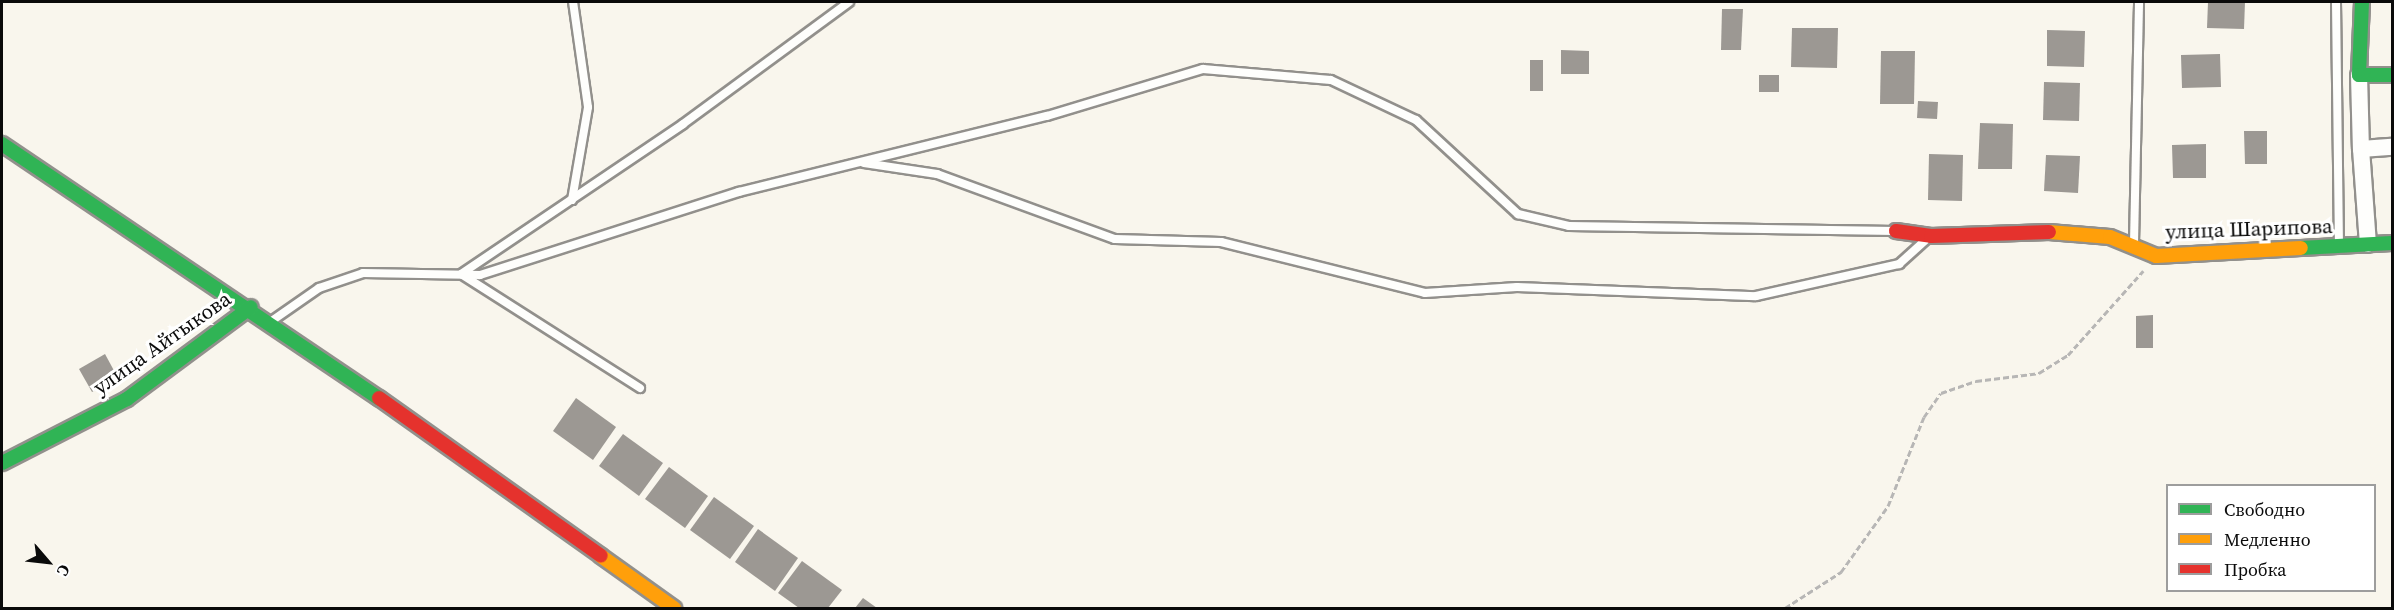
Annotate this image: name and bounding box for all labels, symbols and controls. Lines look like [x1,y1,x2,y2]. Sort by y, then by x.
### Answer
street label: улица Шарипова [2165,213,2333,245]
street label: улица Айтыкова [88,286,236,400]
legend [2166,484,2376,592]
text: Свободно [2224,497,2305,522]
text: Медленно [2224,527,2311,552]
north arrow [18,532,78,592]
text: Пробка [2224,557,2286,582]
text: С [52,561,76,580]

